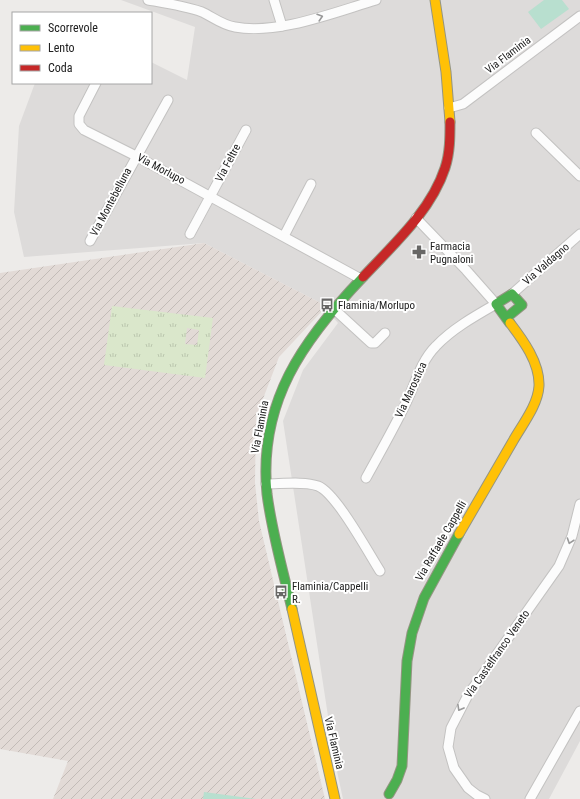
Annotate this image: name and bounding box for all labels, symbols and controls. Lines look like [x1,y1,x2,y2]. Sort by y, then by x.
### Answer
legend [12,12,152,84]
one-way arrow [316,13,323,22]
text: Scorrevole [48,21,98,35]
street label: Via Flaminia [483,34,533,76]
text: Lento [48,41,75,55]
text: Coda [48,61,73,75]
street label: Via Feltre [213,142,243,184]
street label: Via Morlupo [135,151,188,187]
street label: Via Montebelluna [88,166,134,238]
place label: Farmacia Pugnaloni [430,240,473,266]
street label: Via Valdagno [520,240,572,288]
pharmacy icon: Farmacia Pugnaloni [411,244,427,260]
bus stop icon: Flaminia/Morlupo [319,297,335,313]
place label: Flaminia/Morlupo [338,299,416,312]
street label: Via Marostica [392,360,430,420]
street label: Via Flaminia [249,400,271,454]
street label: Via Raffaele Cappelli [413,499,469,583]
one-way arrow [566,538,575,545]
place label: Flaminia/Cappelli R. [292,580,368,606]
bus stop icon: Flaminia/Cappelli R. [273,584,289,600]
street label: Via Castelfranco Veneto [462,607,533,701]
one-way arrow [458,704,465,711]
street label: Via Flaminia [322,715,346,771]

